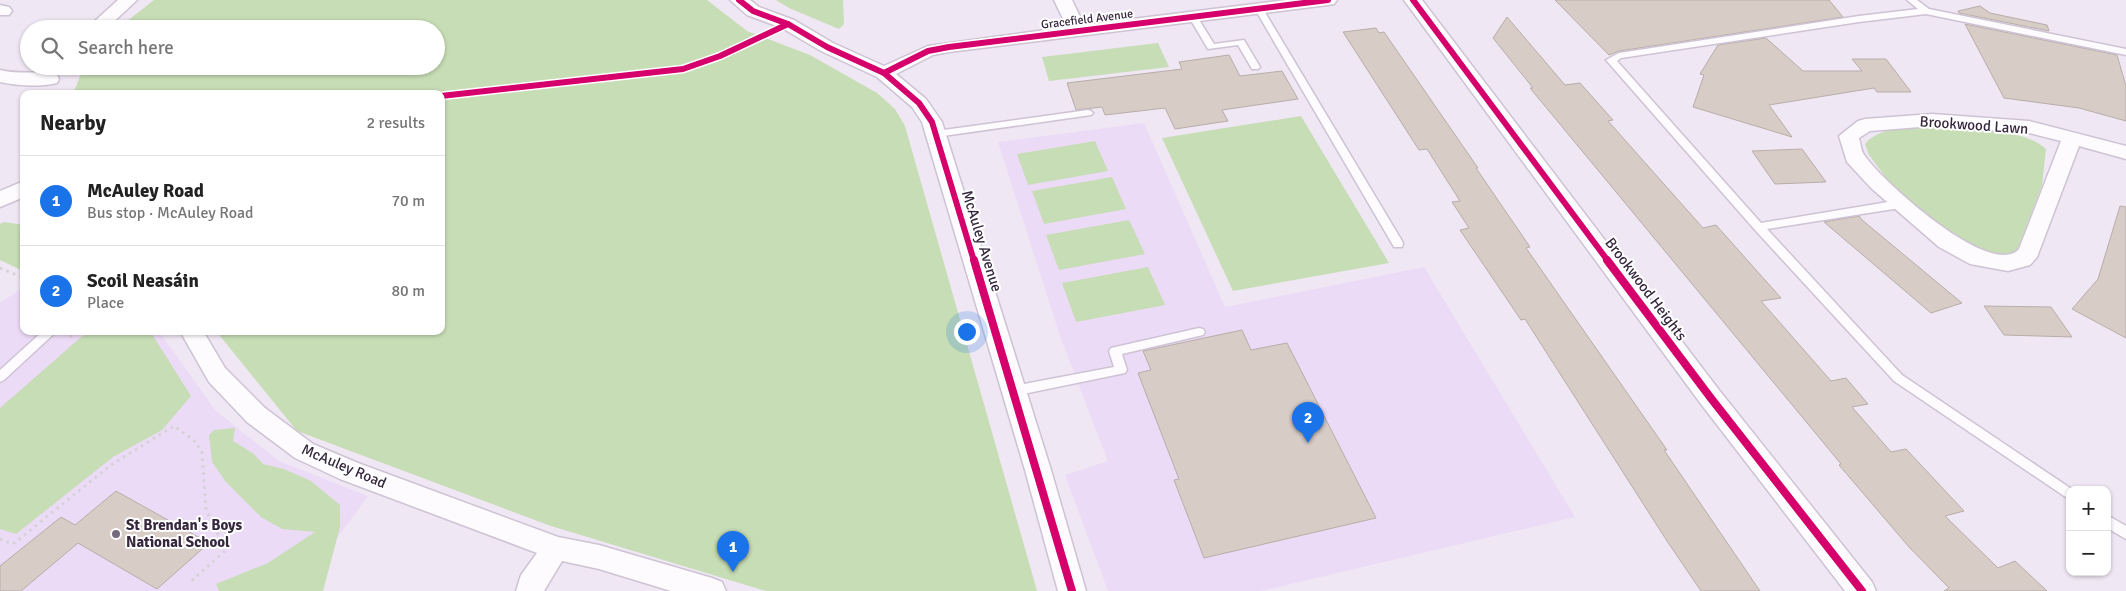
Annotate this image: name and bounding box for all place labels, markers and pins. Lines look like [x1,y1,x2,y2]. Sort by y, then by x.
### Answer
pin: 2 [1292,402,1324,443]
place label: St Brendan's Boys National School [126,516,243,551]
marker: St Brendan's Boys National School [110,528,122,540]
pin: 1 [717,531,749,572]

